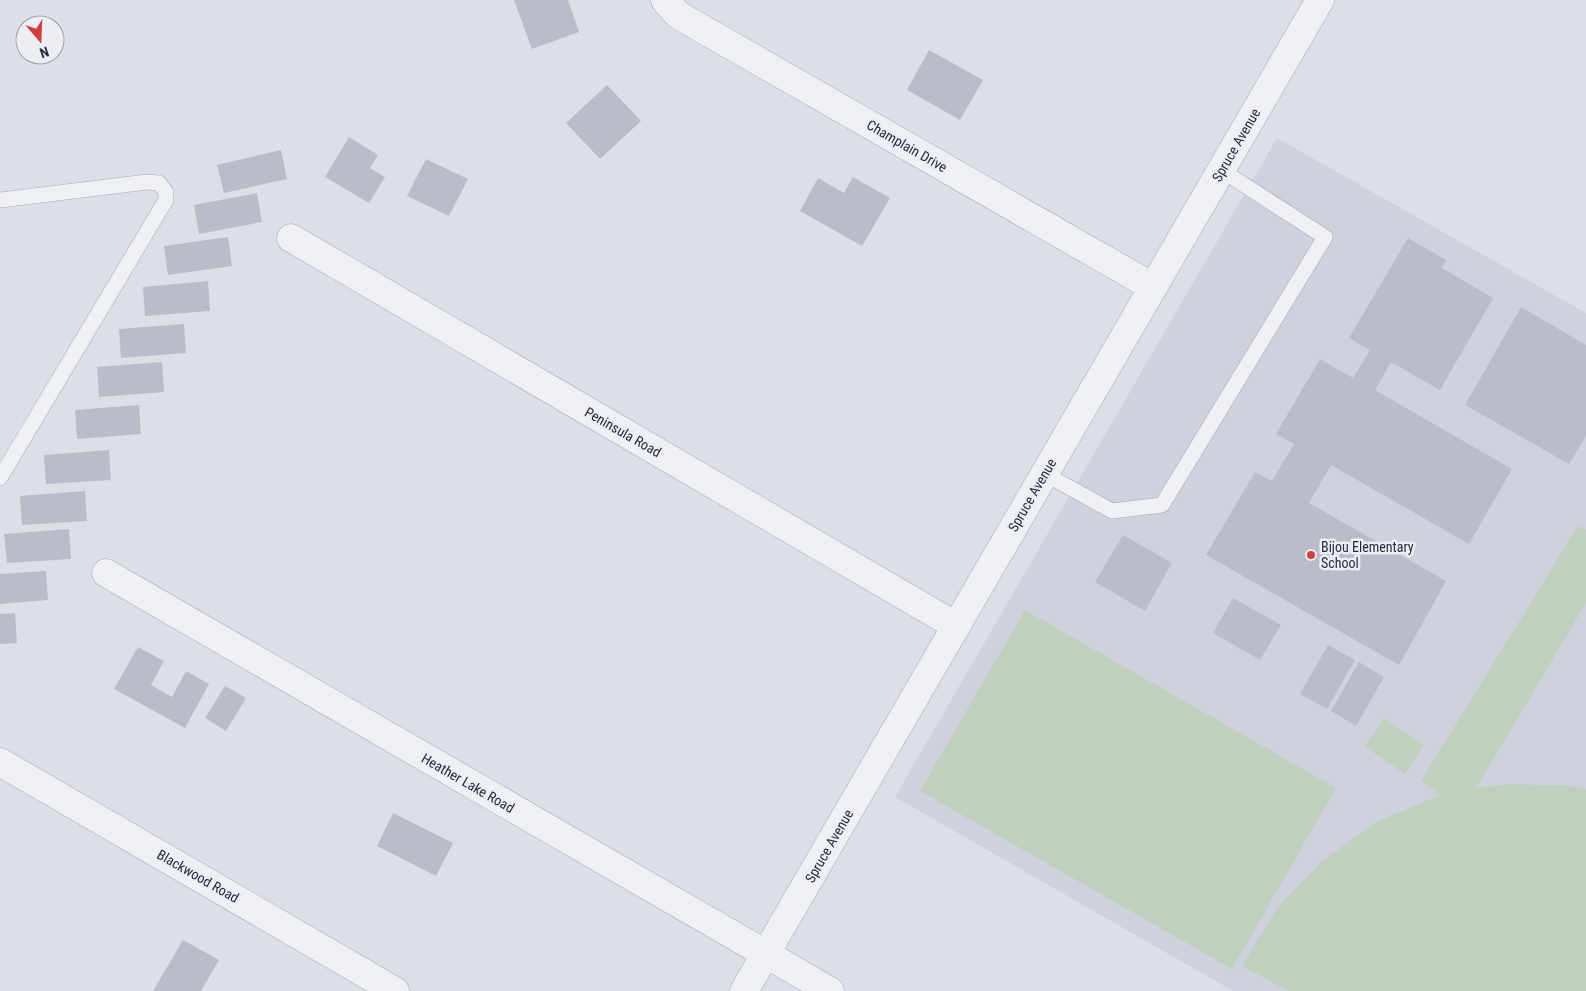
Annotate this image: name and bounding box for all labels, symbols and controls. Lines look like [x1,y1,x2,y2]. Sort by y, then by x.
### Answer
north arrow [15,15,65,65]
text: N [38,43,51,61]
street label: Spruce Avenue [1209,105,1264,184]
street label: Champlain Drive [864,117,950,176]
street label: Peninsula Road [582,404,664,460]
street label: Spruce Avenue [1005,455,1060,534]
place label: Bijou Elementary School [1321,539,1414,571]
marker: Bijou Elementary School [1305,549,1317,561]
street label: Heather Lake Road [419,750,517,816]
street label: Spruce Avenue [802,806,857,885]
street label: Blackwood Road [154,846,242,906]

